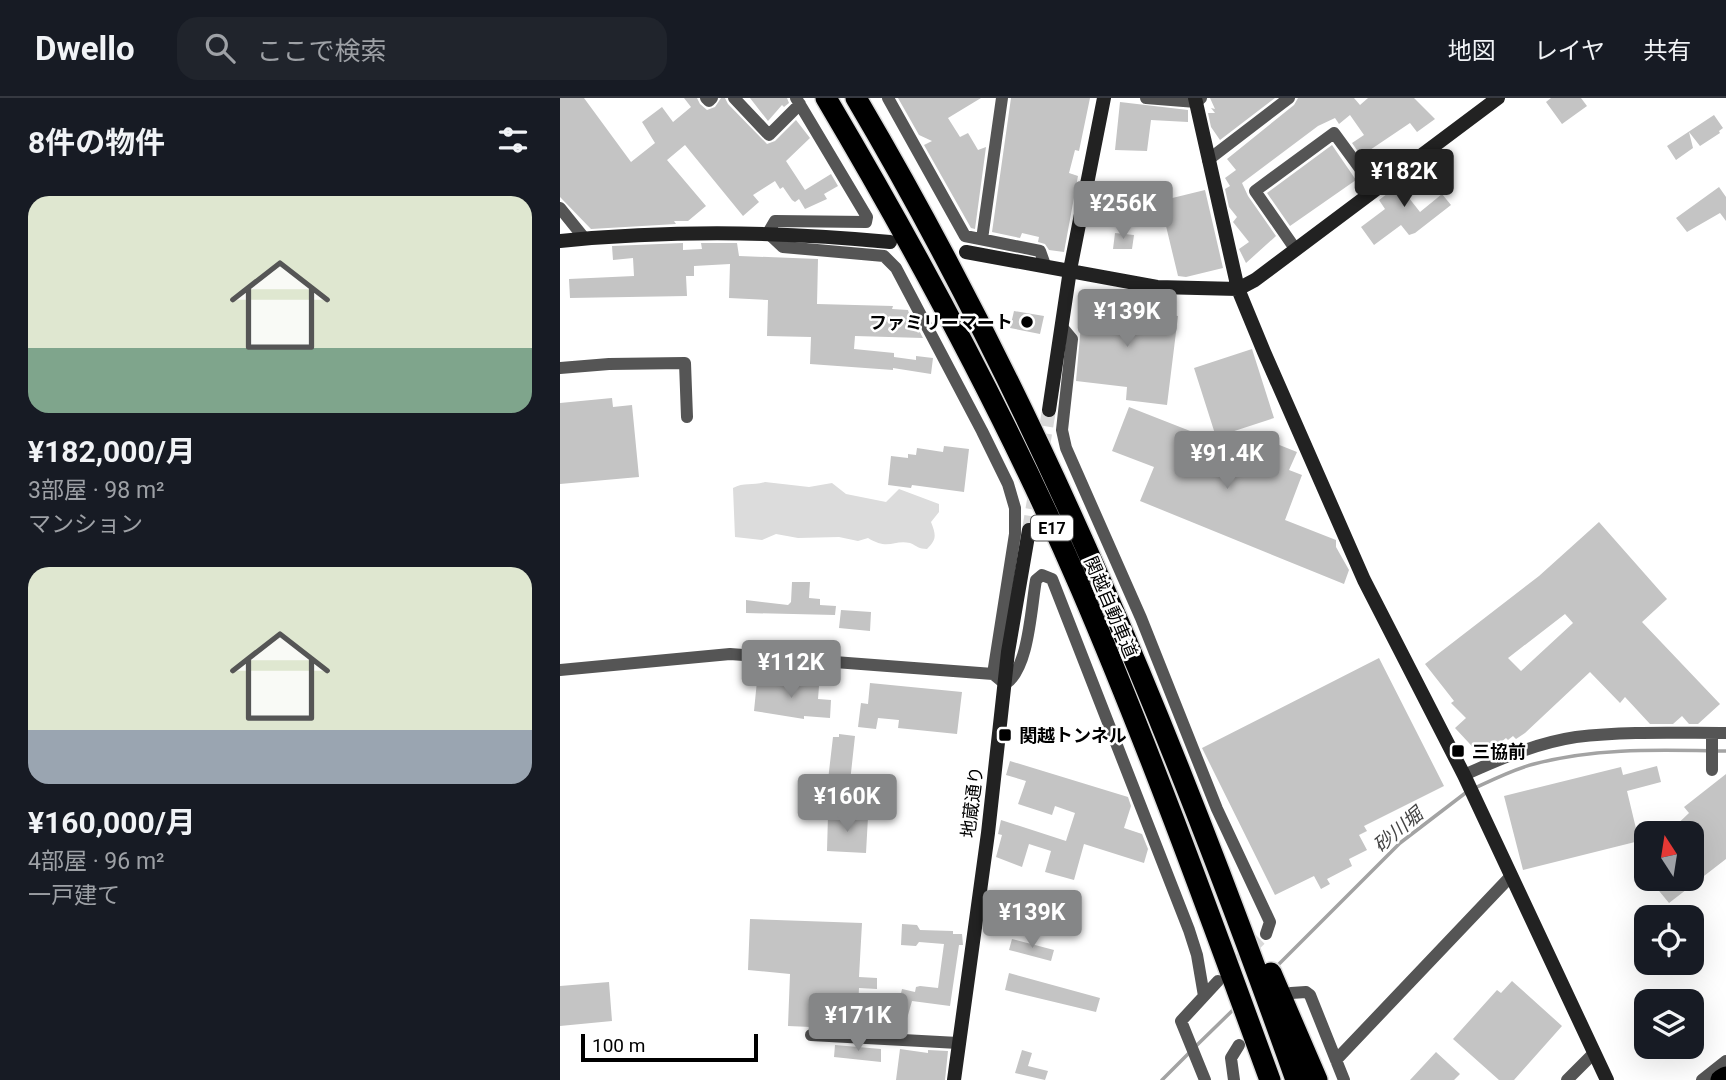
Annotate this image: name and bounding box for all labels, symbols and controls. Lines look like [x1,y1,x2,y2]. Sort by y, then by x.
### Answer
search box [177,17,667,80]
text: Dwello [35,29,135,68]
icon: search [201,29,239,67]
text: ここで検索 [257,36,387,66]
text: 地図 [1448,37,1496,65]
text: レイヤ [1534,37,1605,65]
text: 共有 [1643,37,1691,65]
icon: filters [494,121,532,159]
text: 8件の物件 [28,125,165,160]
pin: ¥182K [1355,150,1453,209]
text: ¥182K [1371,158,1437,185]
pin: ¥256K [1074,181,1172,241]
text: ¥256K [1090,190,1156,217]
icon: home [217,242,343,368]
pin: ¥139K [1078,289,1176,349]
text: ¥139K [1094,298,1160,325]
place label: ファミリーマート [869,312,1013,333]
marker: ファミリーマート [1019,314,1035,330]
pin: ¥91.4K [1170,432,1284,491]
text: ¥182,000/月 [28,434,196,469]
text: ¥91.4K [1190,440,1264,467]
text: 3部屋 · 98 m² [28,477,165,504]
text: マンション [28,511,143,538]
road number: E17 [1031,516,1073,540]
street label: 関越自動車道 [1080,553,1142,661]
icon: home [217,613,343,739]
pin: ¥112K [742,640,840,700]
text: ¥112K [758,649,824,676]
place label: 関越トンネル [1019,725,1127,746]
marker: 関越トンネル [997,727,1013,743]
place label: 三協前 [1472,741,1526,762]
marker: 三協前 [1450,743,1466,759]
street label: 地蔵通り [957,765,987,839]
pin: ¥160K [798,774,896,834]
text: ¥160K [814,783,880,810]
water label: 砂川堀 [1369,801,1430,857]
text: ¥160,000/月 [28,805,196,840]
north arrow [1634,821,1704,891]
map controls [1634,821,1704,1059]
text: 4部屋 · 96 m² [28,848,165,875]
text: 一戸建て [28,882,120,909]
pin: ¥139K [983,890,1081,950]
text: ¥139K [999,899,1065,926]
button: locate [1634,905,1704,975]
button: layers [1634,989,1704,1059]
pin: ¥171K [809,993,907,1053]
text: ¥171K [825,1002,891,1029]
scale bar [581,1031,758,1063]
text: 100 m [592,1034,645,1057]

